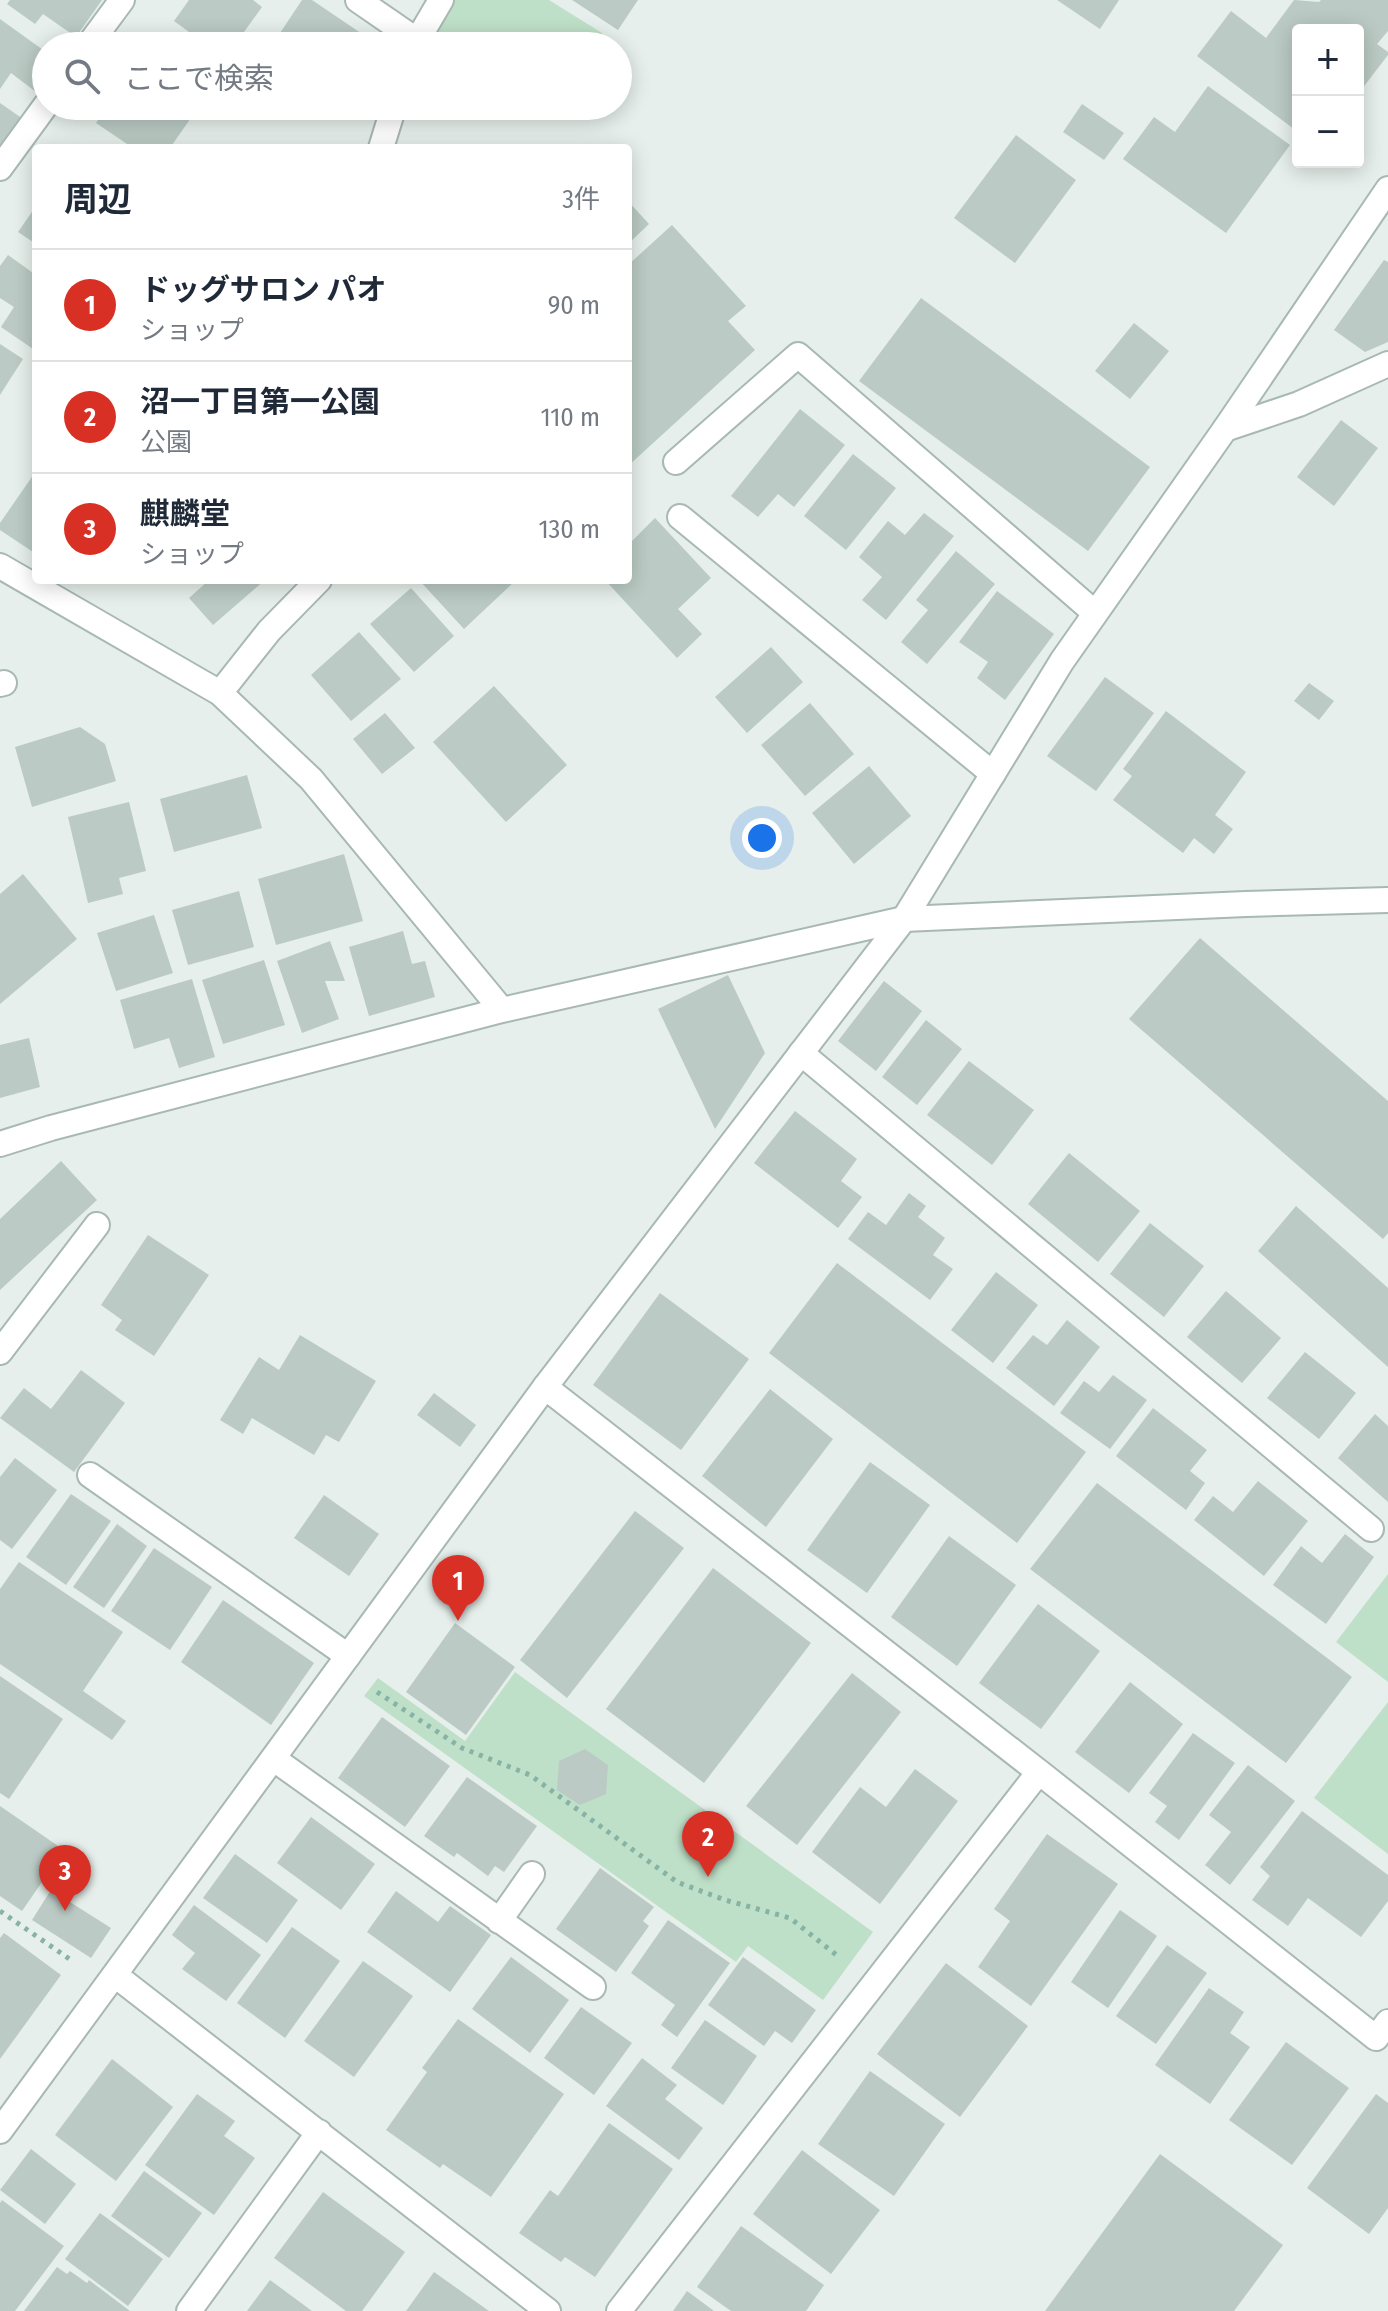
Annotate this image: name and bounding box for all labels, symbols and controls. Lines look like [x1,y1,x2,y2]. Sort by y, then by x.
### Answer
map controls [1292,24,1364,168]
button: + [1292,24,1364,96]
search box [32,32,632,120]
icon: search [60,54,104,98]
text: ここで検索 [124,61,274,97]
button: − [1292,96,1364,168]
text: 周辺 [64,179,132,220]
text: 3件 [562,184,600,215]
text: ドッグサロン パオ [140,272,386,308]
text: 1 [85,290,96,321]
text: 90 m [548,290,600,321]
text: ショップ [140,315,244,346]
text: 沼一丁目第一公園 [140,384,380,420]
text: 2 [84,402,96,433]
text: 110 m [540,402,600,433]
text: 公園 [140,427,192,458]
text: 麒麟堂 [140,496,230,532]
text: 3 [84,514,96,545]
text: 130 m [538,514,600,545]
text: ショップ [140,539,244,570]
your location [742,818,782,858]
pin: 1 [432,1555,484,1621]
pin: 2 [682,1811,734,1877]
pin: 3 [39,1845,91,1911]

